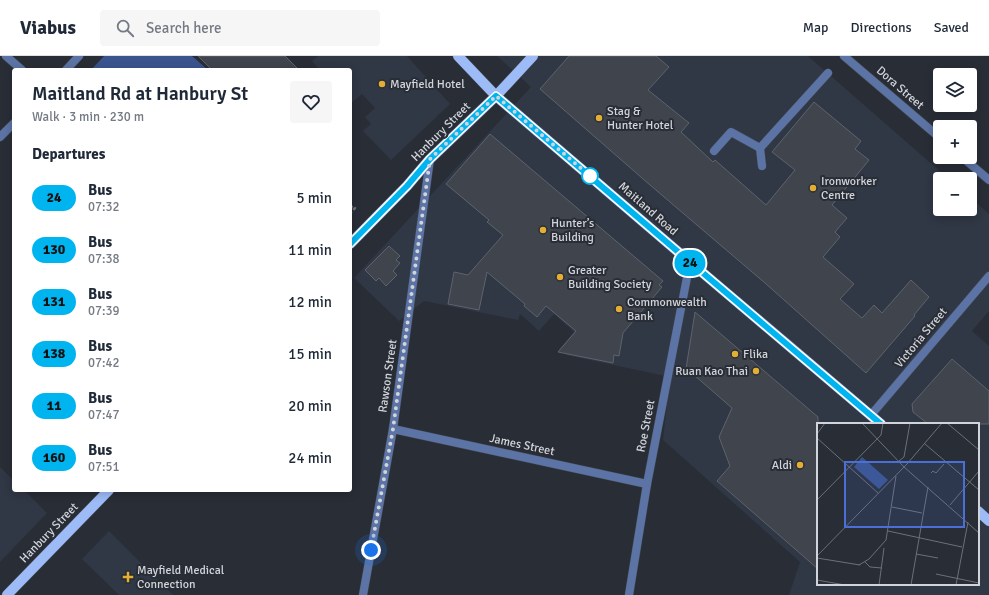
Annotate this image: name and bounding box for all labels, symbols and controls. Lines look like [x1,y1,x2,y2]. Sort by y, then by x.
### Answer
search box [100,10,380,46]
text: Viabus [20,16,76,40]
icon: search [114,17,136,39]
text: Search here [146,19,222,37]
text: Map [803,19,829,36]
text: Directions [851,19,912,36]
text: Saved [934,19,969,36]
street label: Dora Street [873,63,927,113]
map controls [933,68,977,216]
button: layers [933,68,977,112]
place label: Mayfield Hotel [390,77,465,92]
marker: Mayfield Hotel [377,79,387,89]
button: heart [290,81,332,123]
text: Maitland Rd at Hanbury St [32,82,248,106]
street label: Hanbury Street [408,99,474,165]
place label: Stag & Hunter Hotel [607,104,674,133]
text: Walk · 3 min · 230 m [32,109,144,125]
marker: Stag & Hunter Hotel [594,113,604,123]
button: + [933,120,977,164]
text: Departures [32,145,105,163]
unlabelled marker [581,167,599,185]
button: − [933,172,977,216]
place label: Ironworker Centre [821,174,877,203]
street label: Maitland Road [615,179,681,239]
text: Bus [88,181,112,199]
marker: Ironworker Centre [808,183,818,193]
text: 24 [46,189,62,206]
text: 5 min [296,189,332,207]
text: 07:32 [88,199,120,215]
place label: Hunter’s Building [551,216,594,245]
marker: Hunter’s Building [538,225,548,235]
text: Bus [88,233,112,251]
text: 130 [43,241,65,258]
text: 11 min [288,241,332,259]
line badge: 24 [672,250,708,276]
text: 07:38 [88,251,120,267]
text: 24 [682,254,698,271]
place label: Greater Building Society [568,263,652,292]
marker: Greater Building Society [555,272,565,282]
text: Bus [88,285,112,303]
text: 131 [43,293,65,310]
text: 12 min [288,293,332,311]
place label: Commonwealth Bank [627,295,707,324]
text: 07:39 [88,303,120,319]
marker: Commonwealth Bank [614,304,624,314]
street label: Victoria Street [891,305,951,371]
text: Bus [88,337,112,355]
street label: Rawson Street [375,338,401,414]
text: 138 [43,345,65,362]
text: 15 min [288,345,332,363]
place label: Flika [743,347,768,362]
marker: Flika [730,349,740,359]
text: 07:42 [88,355,120,371]
place label: Ruan Kao Thai [675,364,748,379]
marker: Ruan Kao Thai [751,366,761,376]
text: Bus [88,389,112,407]
text: 11 [46,397,62,414]
text: 20 min [288,397,332,415]
street label: Roe Street [634,398,658,454]
text: 07:47 [88,407,120,423]
inset map [817,423,979,585]
street label: James Street [488,431,556,459]
text: Bus [88,441,112,459]
text: 160 [43,449,65,466]
text: 24 min [288,449,332,467]
place label: Aldi [772,458,792,473]
text: 07:51 [88,459,120,475]
marker: Aldi [795,460,805,470]
street label: Hanbury Street [17,500,81,566]
your location [361,540,381,560]
place label: Mayfield Medical Connection [137,563,225,592]
marker: Mayfield Medical Connection [122,571,134,583]

